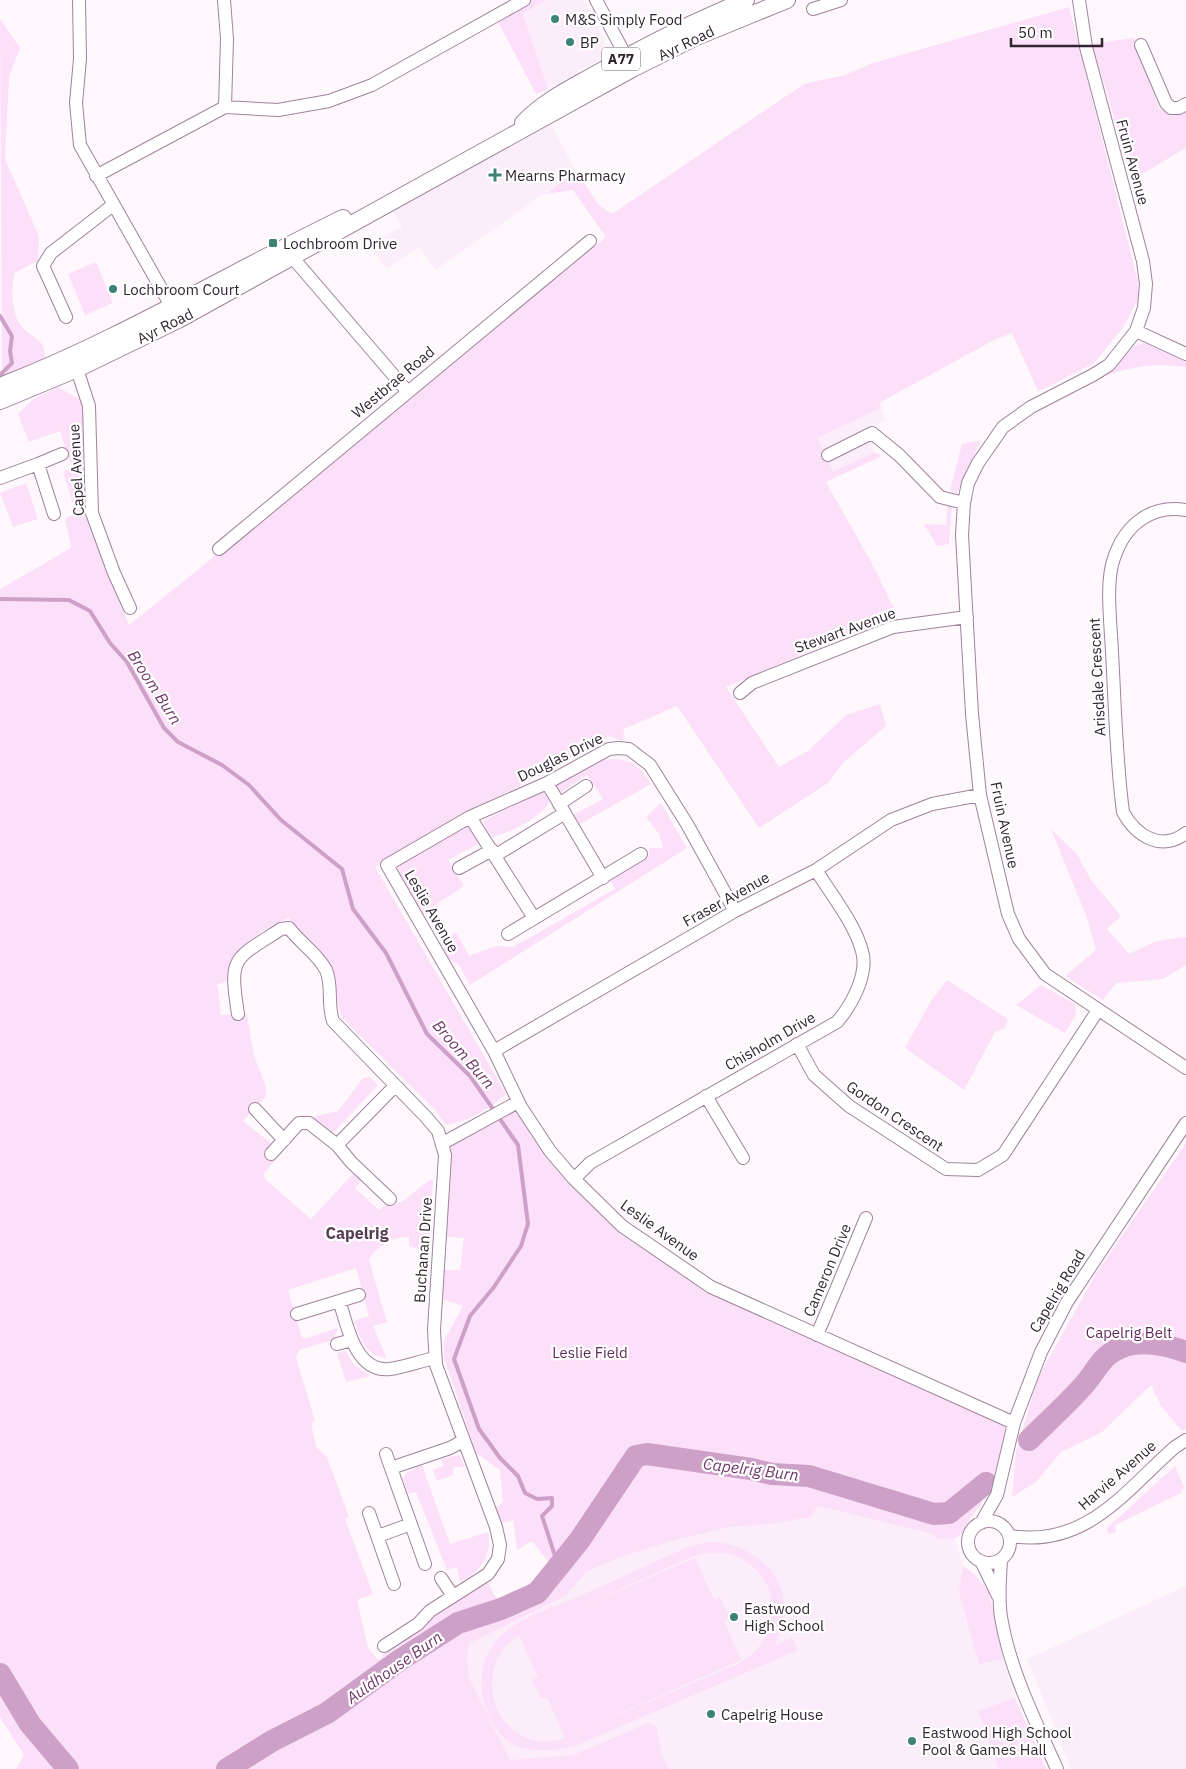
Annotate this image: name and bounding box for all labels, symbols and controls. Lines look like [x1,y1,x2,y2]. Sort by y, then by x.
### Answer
place label: M&S Simply Food [565,10,683,29]
marker: M&S Simply Food [549,13,561,25]
scale bar [1011,15,1102,47]
street label: Ayr Road [655,21,717,65]
text: 50 m [1018,23,1053,42]
place label: BP [580,33,599,52]
marker: BP [564,36,576,48]
road number: A77 [602,48,640,70]
street label: Fruin Avenue [1112,117,1154,207]
place label: Mearns Pharmacy [505,166,626,185]
marker: Mearns Pharmacy [489,169,501,181]
place label: Lochbroom Drive [283,234,397,253]
marker: Lochbroom Drive [267,237,279,249]
place label: Lochbroom Court [123,280,239,299]
marker: Lochbroom Court [107,283,119,295]
street label: Ayr Road [134,304,196,348]
street label: Westbrae Road [348,342,438,422]
street label: Capel Avenue [64,424,88,516]
street label: Stewart Avenue [792,603,898,657]
street label: Arisdale Crescent [1084,617,1110,737]
water label: Broom Burn [124,646,186,728]
street label: Douglas Drive [514,728,606,786]
street label: Fruin Avenue [987,780,1023,870]
street label: Leslie Avenue [401,866,463,956]
street label: Fraser Avenue [679,867,773,931]
street label: Chisholm Drive [721,1007,819,1075]
water label: Broom Burn [429,1016,499,1092]
street label: Gordon Crescent [843,1076,947,1156]
street label: Leslie Avenue [617,1195,703,1265]
street label: Buchanan Drive [410,1197,436,1303]
street label: Cameron Drive [799,1221,855,1319]
district label: Capelrig [326,1223,389,1243]
street label: Capelrig Road [1025,1246,1089,1336]
park label: Capelrig Belt [1086,1323,1172,1342]
park label: Leslie Field [552,1343,628,1362]
street label: Harvie Avenue [1074,1436,1160,1514]
water label: Capelrig Burn [702,1453,800,1485]
place label: Eastwood High School [744,1599,824,1635]
marker: Eastwood High School [728,1611,740,1623]
water label: Auldhouse Burn [341,1627,446,1708]
place label: Capelrig House [721,1705,823,1724]
marker: Capelrig House [705,1708,717,1720]
place label: Eastwood High School Pool & Games Hall [922,1723,1072,1759]
marker: Eastwood High School Pool & Games Hall [906,1735,918,1747]

